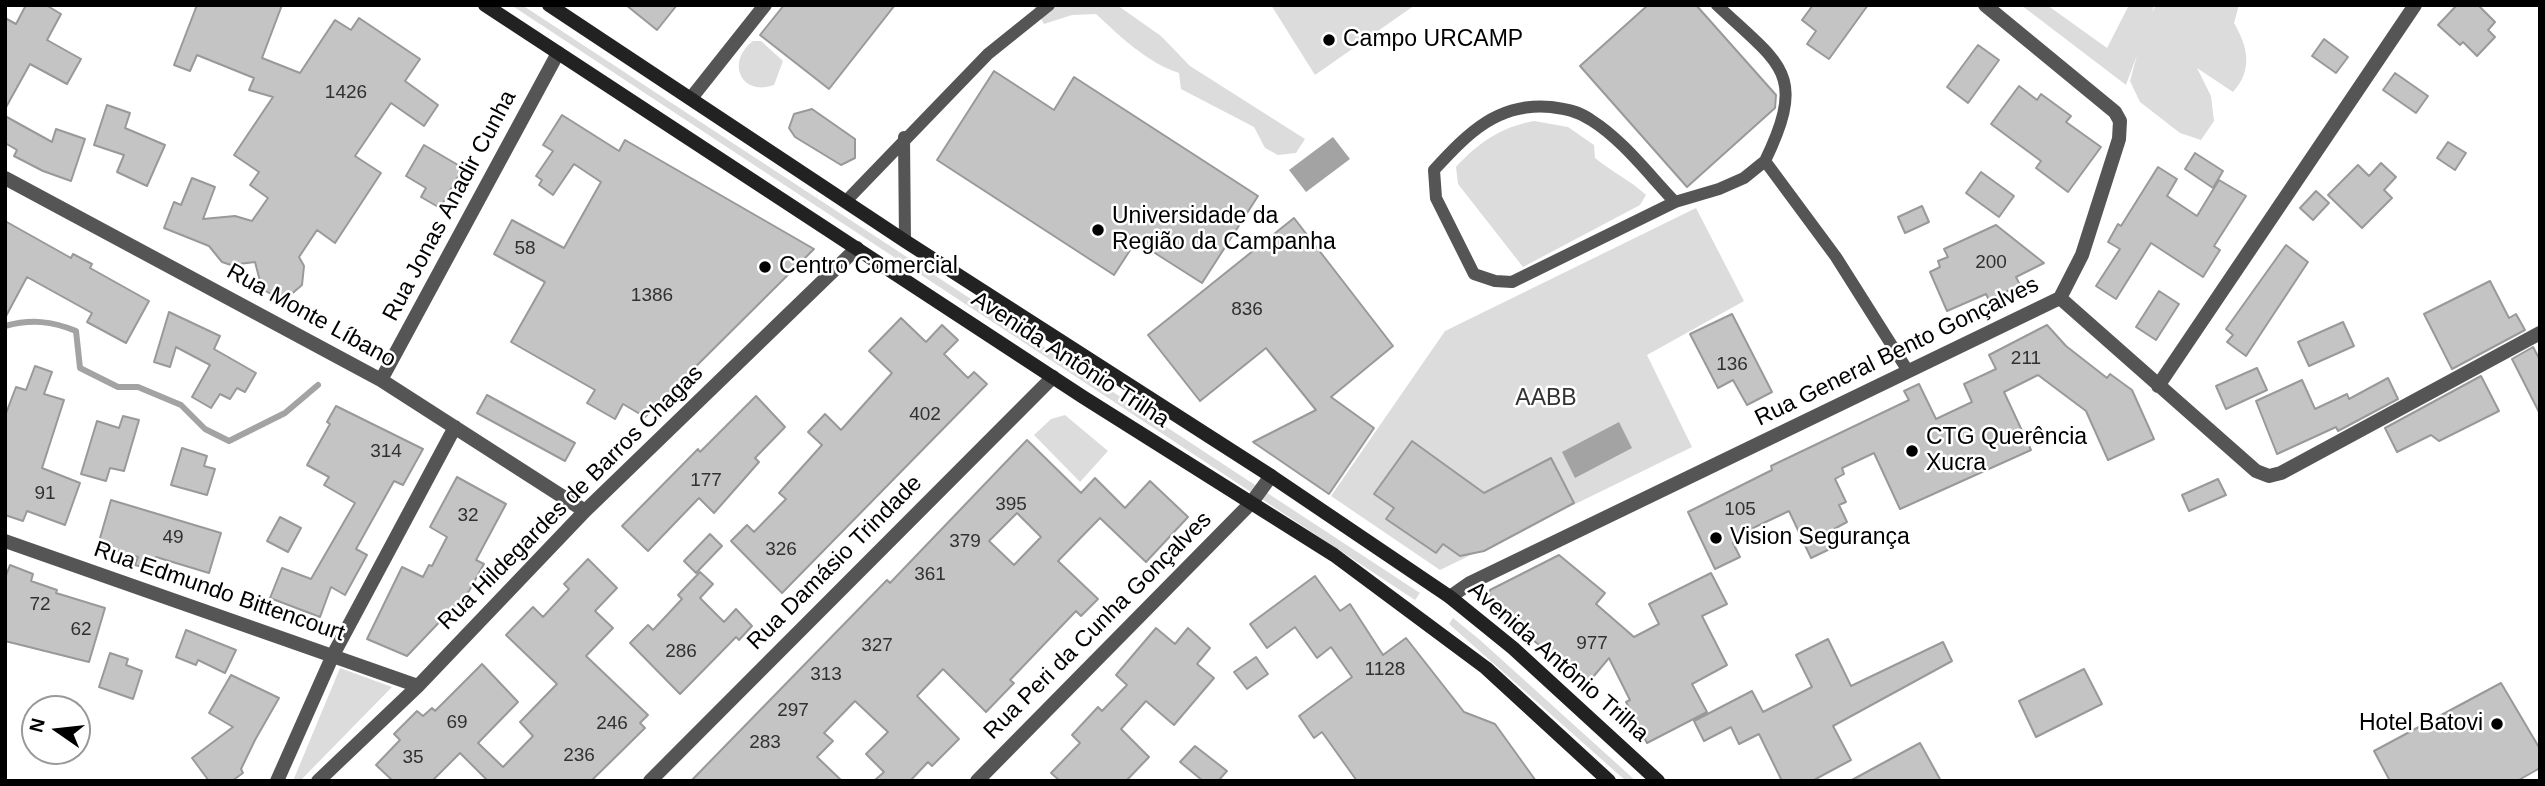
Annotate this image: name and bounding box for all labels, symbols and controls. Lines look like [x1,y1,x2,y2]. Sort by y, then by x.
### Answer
place label: Campo URCAMP [1343,26,1523,54]
marker: Campo URCAMP [1321,32,1337,48]
house number: 1426 [325,82,367,104]
street label: Rua Jonas Anadir Cunha [377,86,523,326]
place label: Universidade da Região da Campanha [1112,203,1336,257]
marker: Universidade da Região da Campanha [1090,222,1106,238]
house number: 58 [514,238,536,260]
house number: 200 [1975,252,2007,274]
place label: Centro Comercial [779,253,958,281]
street label: Rua Monte Líbano [222,258,400,374]
marker: Centro Comercial [757,259,773,275]
street label: Rua General Bento Gonçalves [1751,271,2043,433]
house number: 1386 [631,285,673,307]
street label: Avenida Antônio Trilha [966,286,1174,434]
house number: 836 [1231,299,1263,321]
house number: 211 [2011,348,2041,370]
house number: 136 [1716,354,1748,376]
street label: Rua Hildegardes de Barros Chagas [433,360,709,636]
park label: AABB [1515,385,1577,413]
house number: 402 [909,404,941,426]
place label: CTG Querência Xucra [1926,424,2087,478]
house number: 314 [370,441,402,463]
marker: CTG Querência Xucra [1904,443,1920,459]
house number: 177 [690,470,722,492]
street label: Rua Damásio Trindade [742,470,928,656]
house number: 91 [34,483,56,505]
house number: 395 [995,494,1027,516]
house number: 105 [1724,499,1756,521]
house number: 32 [457,505,479,527]
street label: Rua Peri da Cunha Gonçalves [978,506,1218,746]
place label: Vision Segurança [1730,524,1910,552]
house number: 49 [162,527,184,549]
marker: Vision Segurança [1708,530,1724,546]
house number: 379 [949,531,981,553]
street label: Rua Edmundo Bittencourt [90,536,348,648]
house number: 326 [765,539,797,561]
house number: 361 [914,564,946,586]
street label: Avenida Antônio Trilha [1462,576,1654,748]
house number: 72 [29,594,51,616]
house number: 62 [70,619,92,641]
house number: 977 [1576,633,1608,655]
house number: 327 [861,635,893,657]
house number: 286 [665,641,697,663]
house number: 1128 [1365,659,1405,681]
house number: 313 [810,664,842,686]
north arrow [21,695,91,765]
house number: 297 [777,700,809,722]
place label: Hotel Batovi [2359,710,2483,738]
house number: 69 [446,712,468,734]
house number: 246 [596,713,628,735]
text: N [25,716,49,734]
marker: Hotel Batovi [2489,716,2505,732]
house number: 283 [749,732,781,754]
house number: 236 [563,745,595,767]
house number: 35 [402,747,424,769]

